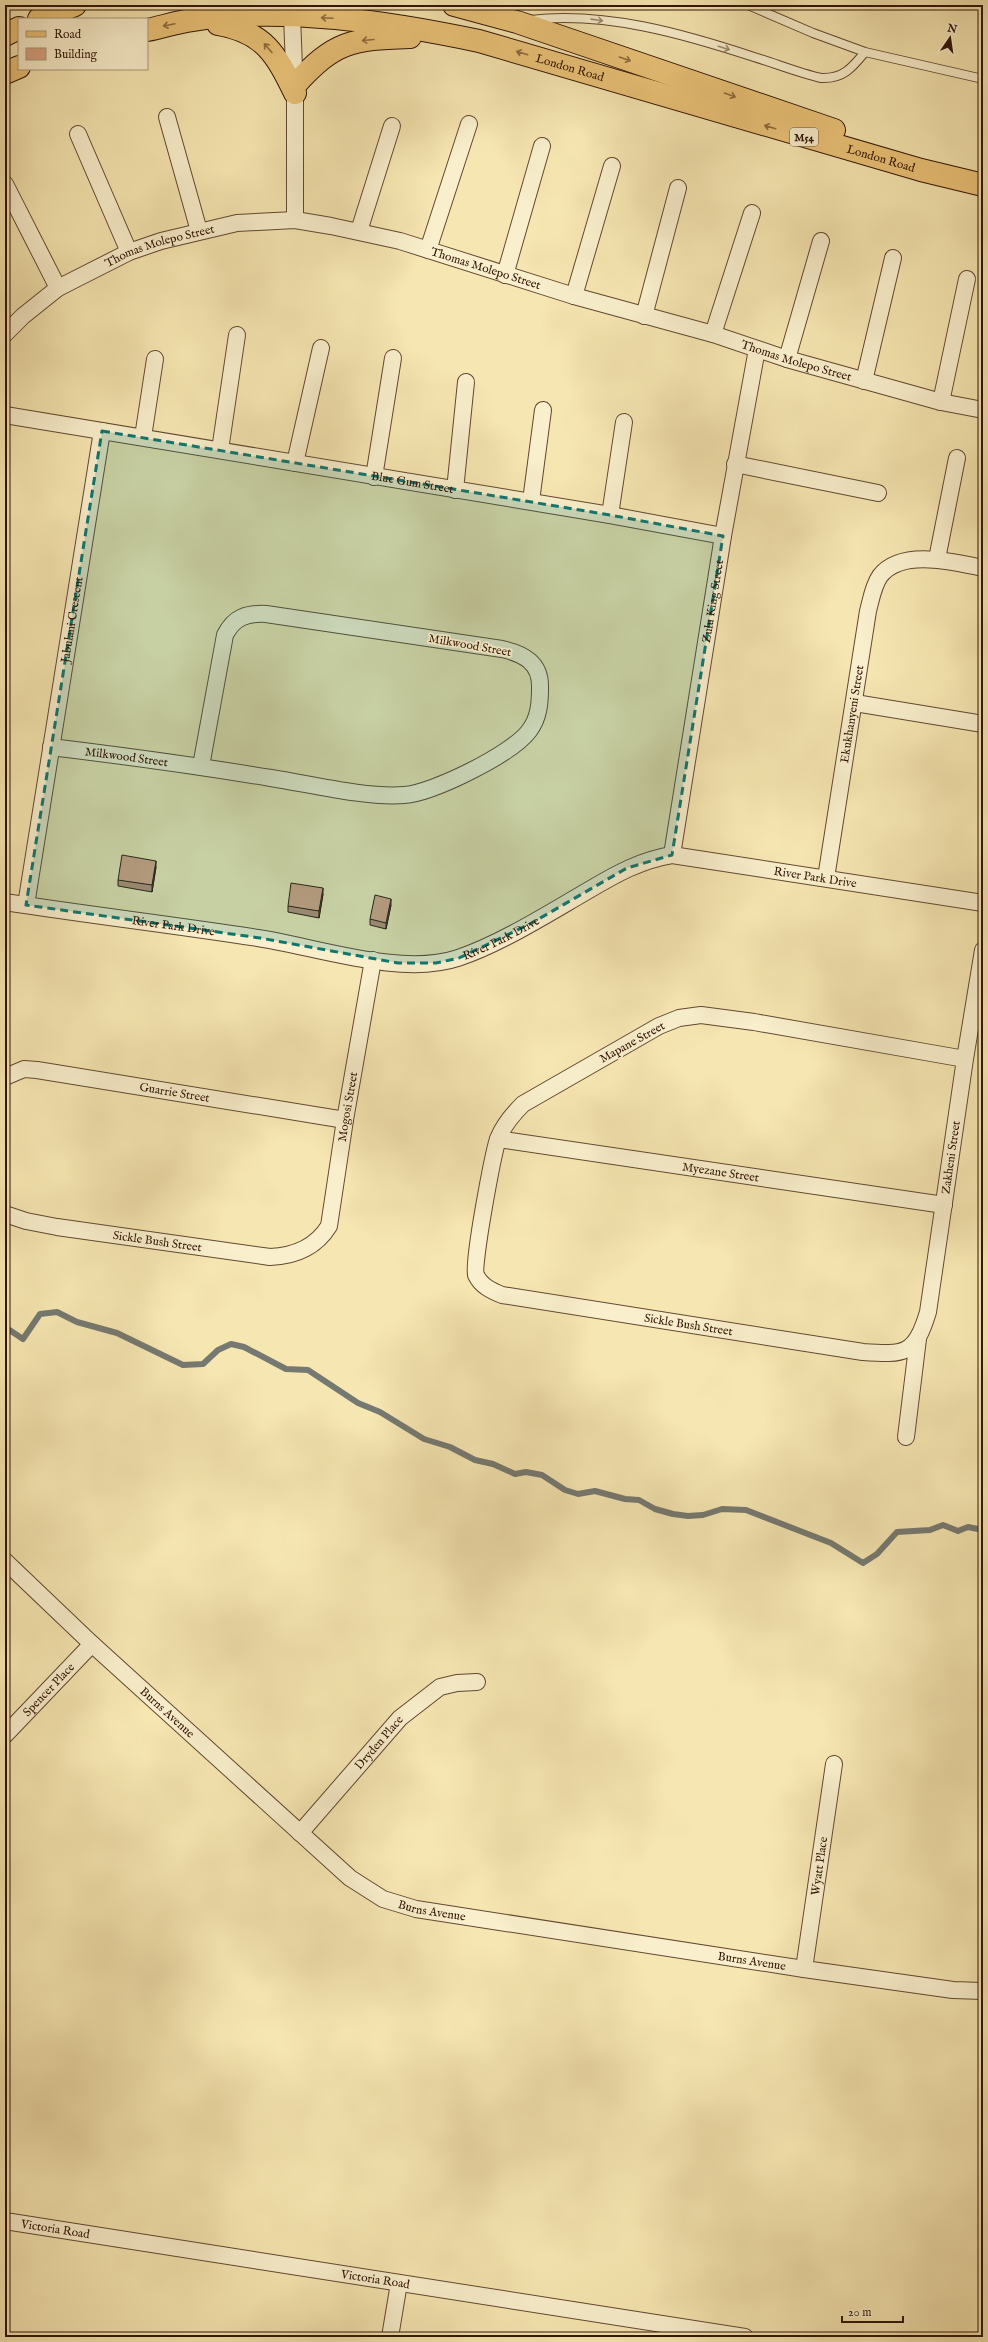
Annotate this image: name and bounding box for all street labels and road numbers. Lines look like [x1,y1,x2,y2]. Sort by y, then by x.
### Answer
street label: London Road [534,51,606,85]
road number: M54 [790,128,818,146]
street label: London Road [845,142,917,176]
street label: Thomas Molepo Street [102,222,216,271]
street label: Thomas Molepo Street [429,244,543,293]
street label: Thomas Molepo Street [739,337,853,385]
street label: Blue Gum Street [370,469,455,497]
street label: Zulu King Street [699,559,727,644]
street label: Jabulani Crescent [58,576,87,666]
street label: Milkwood Street [427,631,512,660]
street label: Ekukhanyeni Street [837,664,867,764]
street label: Milkwood Street [84,744,169,770]
street label: River Park Drive [773,864,858,891]
street label: River Park Drive [131,913,216,940]
street label: River Park Drive [461,913,543,964]
street label: Mapane Street [597,1018,668,1067]
street label: Mogosi Street [335,1071,361,1143]
street label: Guarrie Street [138,1080,211,1106]
street label: Zakheni Street [938,1120,964,1195]
street label: Myezane Street [681,1159,760,1186]
street label: Sickle Bush Street [112,1228,203,1255]
street label: Sickle Bush Street [643,1311,734,1339]
street label: Spencer Place [20,1660,78,1720]
street label: Burns Avenue [137,1684,198,1742]
street label: Dryden Place [352,1712,407,1773]
street label: Wyatt Place [808,1835,831,1897]
street label: Burns Avenue [396,1897,467,1925]
street label: Burns Avenue [717,1949,787,1974]
street label: Victoria Road [19,2216,91,2242]
street label: Victoria Road [339,2267,411,2292]

